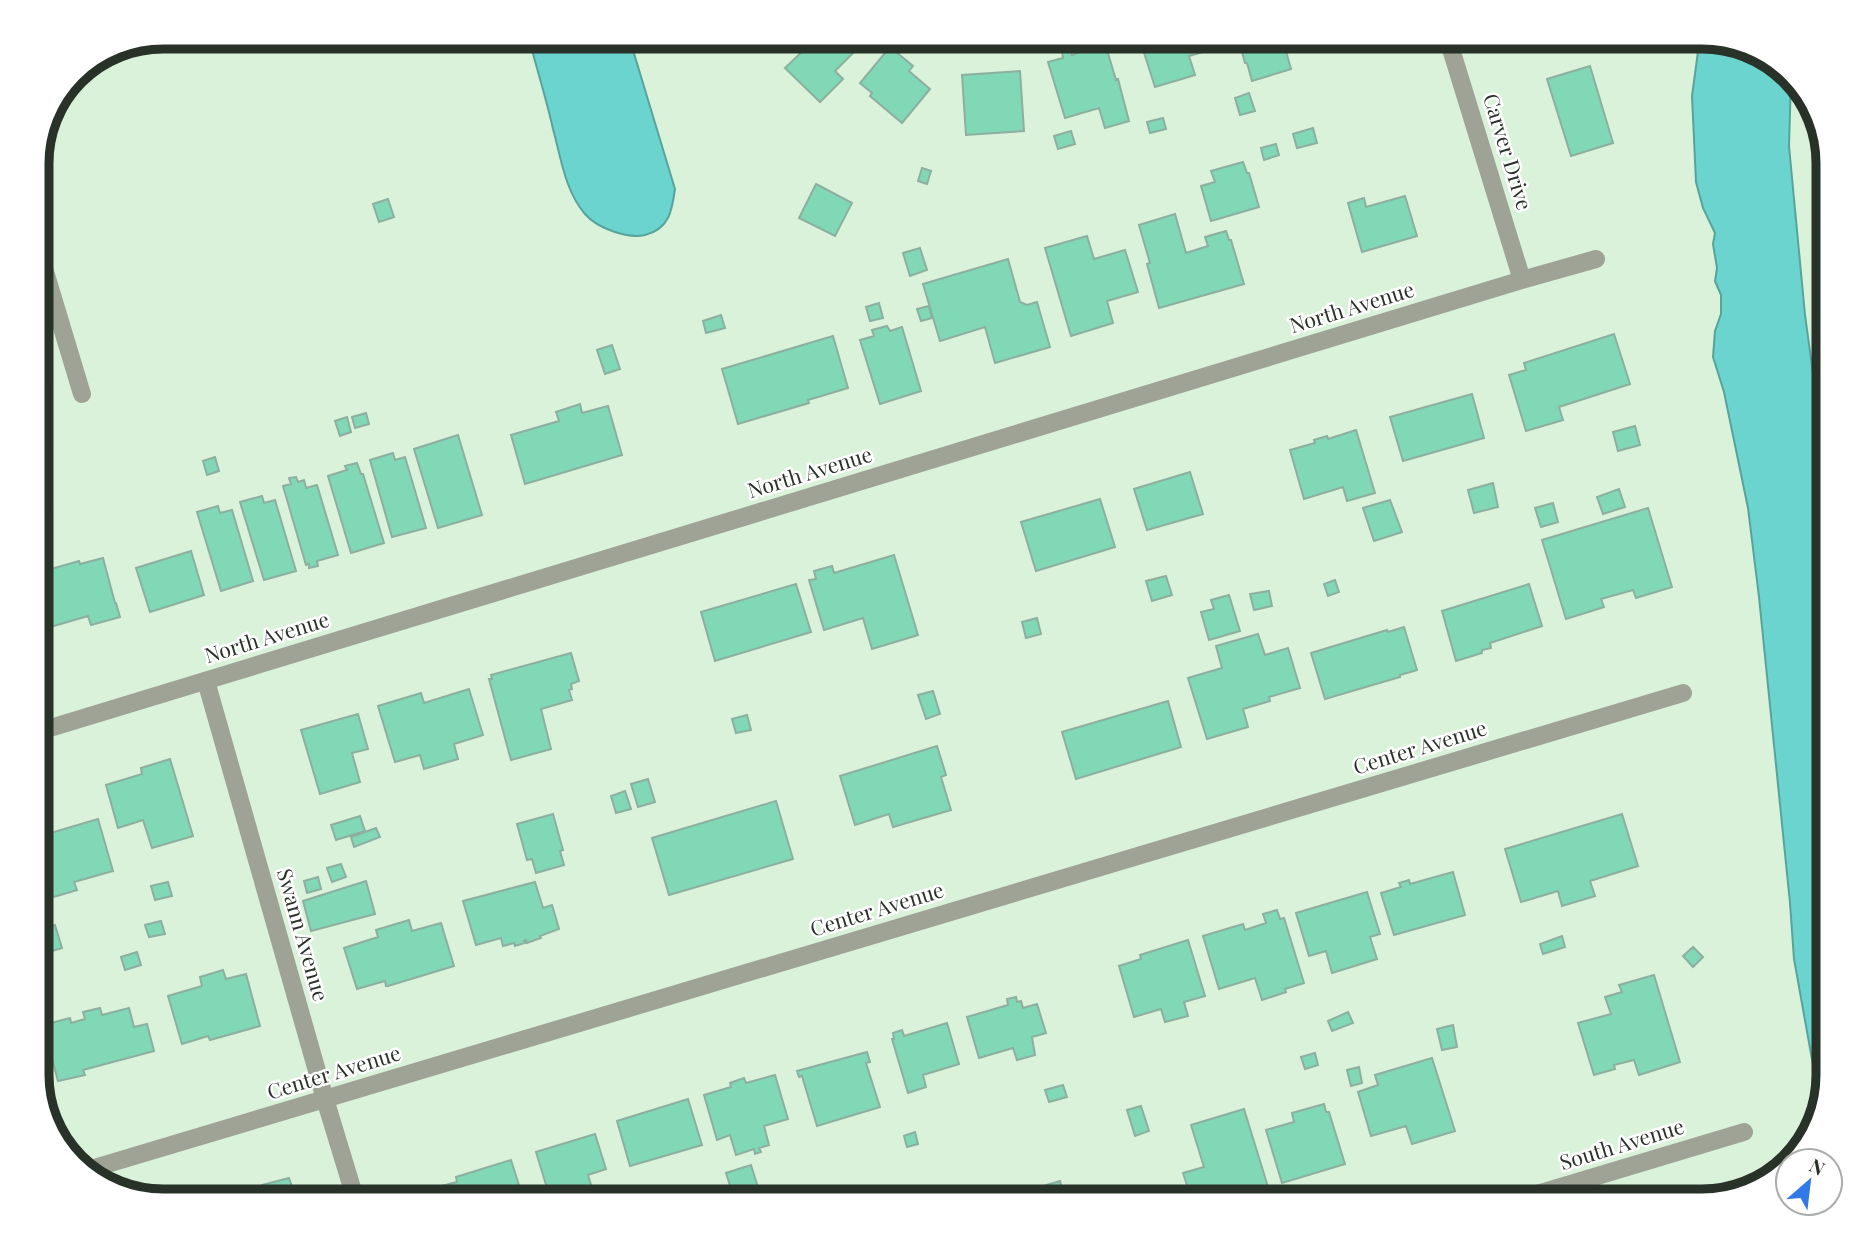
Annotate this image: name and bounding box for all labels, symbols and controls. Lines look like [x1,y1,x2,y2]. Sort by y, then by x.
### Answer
street label: Carver Drive [1478,90,1540,213]
street label: North Avenue [1286,274,1417,338]
street label: North Avenue [744,439,875,503]
street label: North Avenue [201,604,332,668]
street label: Center Avenue [1349,712,1490,780]
street label: Swann Avenue [272,865,336,1004]
street label: Center Avenue [806,874,947,942]
street label: Center Avenue [263,1037,404,1105]
street label: South Avenue [1556,1111,1687,1175]
north arrow [1774,1147,1844,1217]
text: N [1805,1151,1830,1181]

